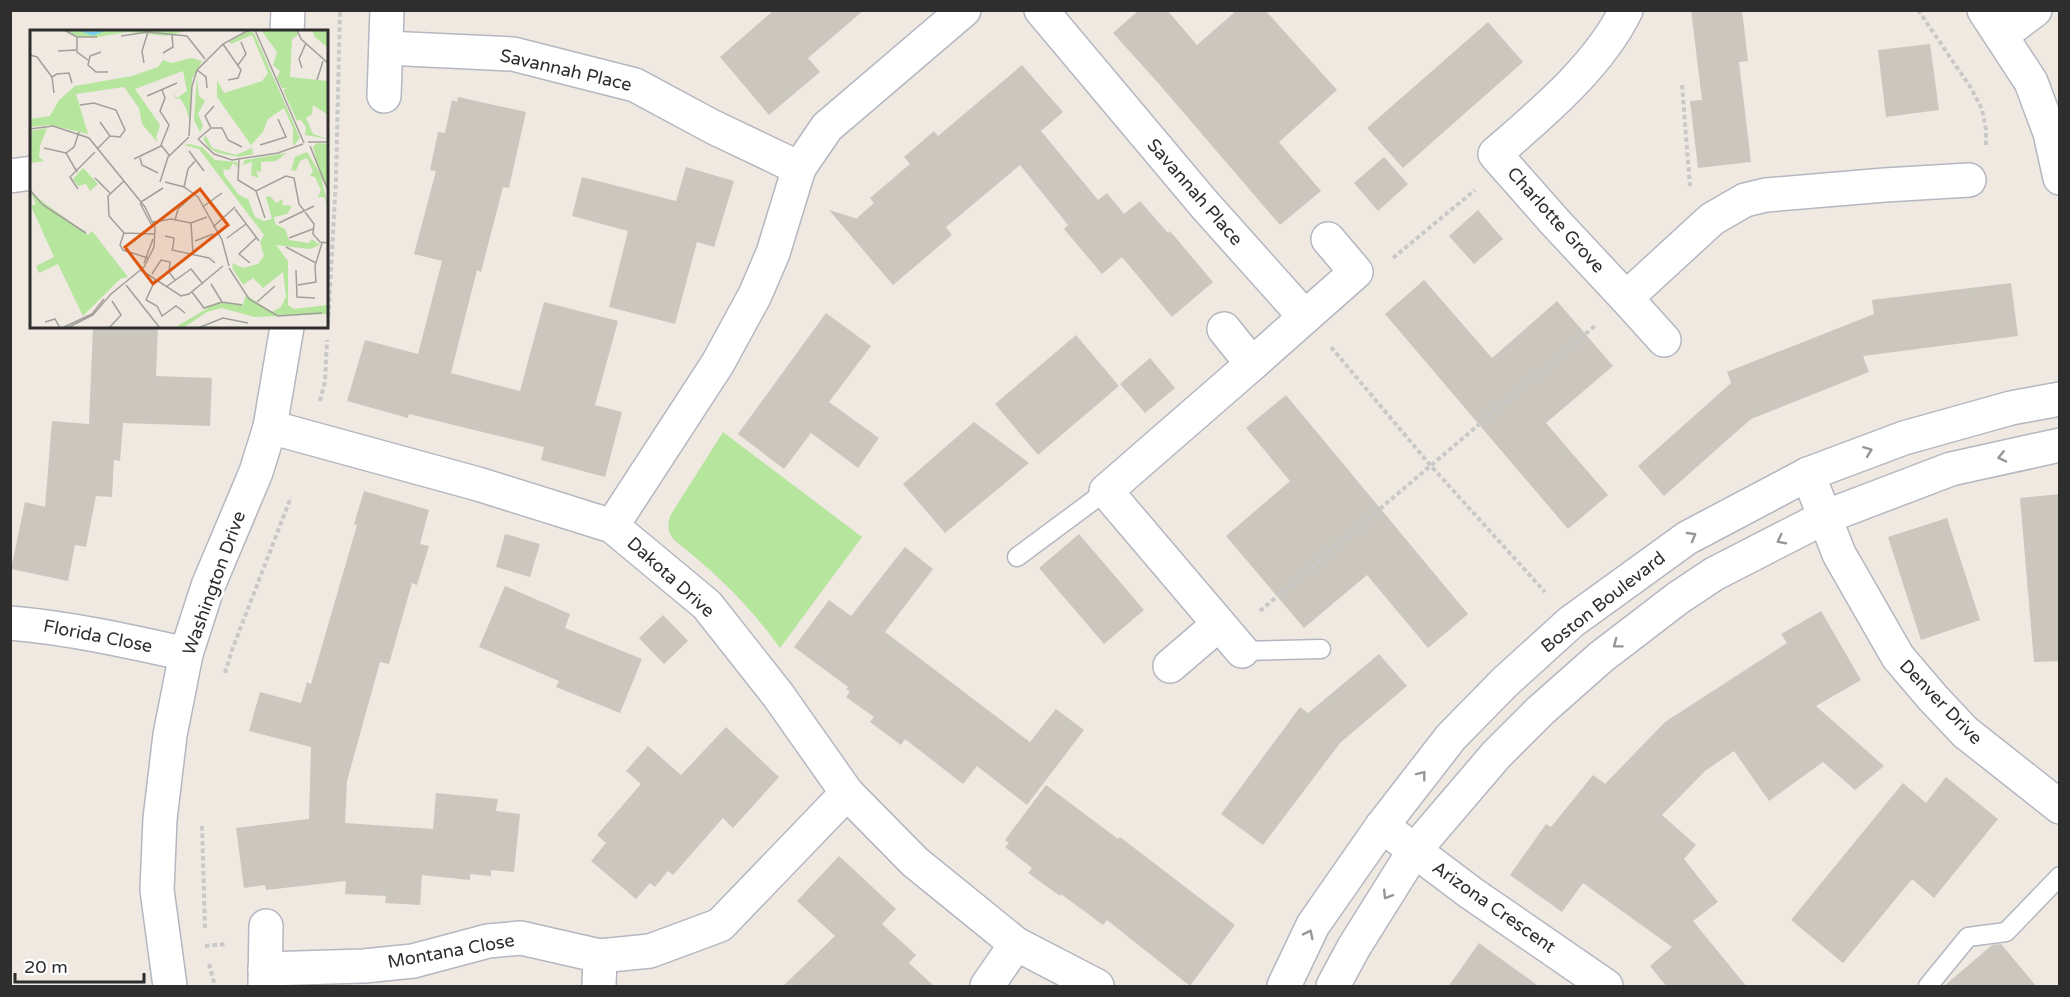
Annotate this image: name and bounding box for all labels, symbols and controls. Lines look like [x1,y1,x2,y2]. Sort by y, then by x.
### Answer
inset map [30,30,328,328]
street label: Savannah Place [498,44,634,96]
street label: Savannah Place [1143,134,1247,250]
street label: Charlotte Grove [1503,162,1609,278]
one-way arrow [1862,446,1872,459]
one-way arrow [1997,449,2007,462]
street label: Washington Drive [178,508,250,658]
one-way arrow [1686,531,1696,543]
street label: Dakota Drive [623,532,719,622]
one-way arrow [1777,533,1787,544]
street label: Boston Boulevard [1536,547,1670,657]
street label: Florida Close [42,615,154,657]
one-way arrow [1613,637,1624,648]
street label: Denver Drive [1895,655,1987,749]
one-way arrow [1414,771,1425,782]
street label: Arizona Crescent [1428,856,1560,958]
one-way arrow [1382,889,1394,899]
street label: Montana Close [386,929,516,973]
one-way arrow [1302,929,1314,940]
scale bar [15,946,144,984]
text: 20 m [24,956,68,978]

